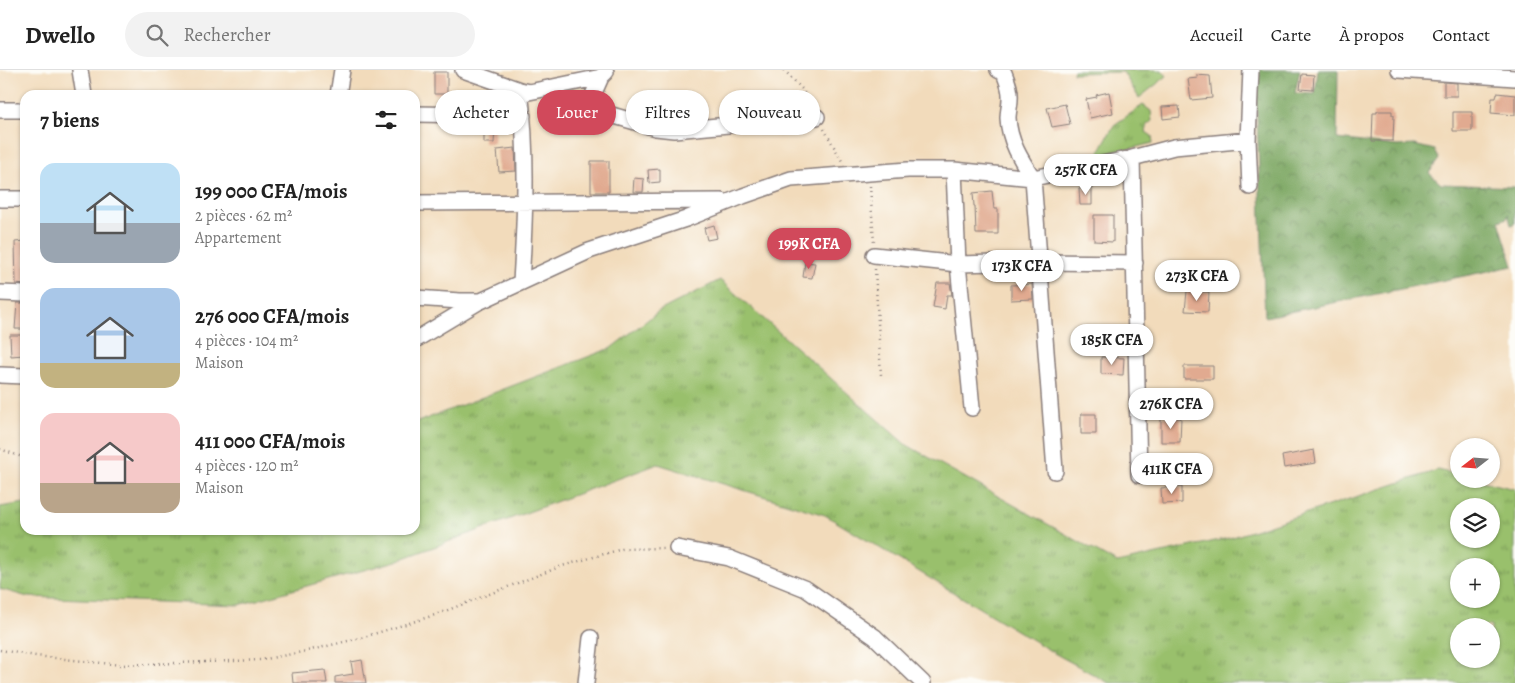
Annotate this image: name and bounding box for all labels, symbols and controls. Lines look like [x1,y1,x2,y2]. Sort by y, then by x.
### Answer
search box [125,12,475,57]
text: Dwello [25,19,95,51]
icon: search [143,21,171,49]
text: Rechercher [183,22,271,48]
text: Accueil [1190,23,1243,47]
text: Carte [1271,23,1311,47]
text: À propos [1339,23,1404,47]
text: Contact [1432,23,1490,47]
chip: Acheter [435,90,527,135]
chip: Louer [537,90,616,135]
chip: Filtres [626,90,709,135]
chip: Nouveau [719,90,820,135]
text: 7 biens [40,106,100,134]
icon: filters [372,106,400,134]
pin: 257K CFA [1034,154,1138,196]
text: 257K CFA [1055,159,1117,181]
text: 199 000 CFA/mois [195,177,347,205]
icon: home [80,183,140,243]
text: 2 pièces · 62 m² [195,205,292,227]
text: Appartement [195,227,281,249]
pin: 199K CFA [757,228,861,270]
text: 199K CFA [778,233,840,255]
pin: 173K CFA [970,250,1074,292]
text: 173K CFA [992,255,1052,277]
pin: 273K CFA [1145,260,1249,302]
text: 273K CFA [1166,265,1228,287]
text: 276 000 CFA/mois [195,302,349,330]
icon: home [80,308,140,368]
pin: 185K CFA [1060,324,1164,366]
text: 185K CFA [1081,329,1143,351]
text: 4 pièces · 104 m² [195,330,298,352]
text: Maison [195,352,244,374]
pin: 276K CFA [1119,388,1223,430]
text: 276K CFA [1139,393,1203,415]
text: 411 000 CFA/mois [195,427,345,455]
icon: home [80,433,140,493]
north arrow [1450,438,1500,488]
map controls [1450,438,1500,668]
pin: 411K CFA [1120,452,1224,495]
text: 4 pièces · 120 m² [195,455,299,477]
text: 411K CFA [1142,458,1202,480]
text: Maison [195,477,244,499]
button: layers [1450,498,1500,548]
button: + [1450,558,1500,608]
button: − [1450,618,1500,668]

